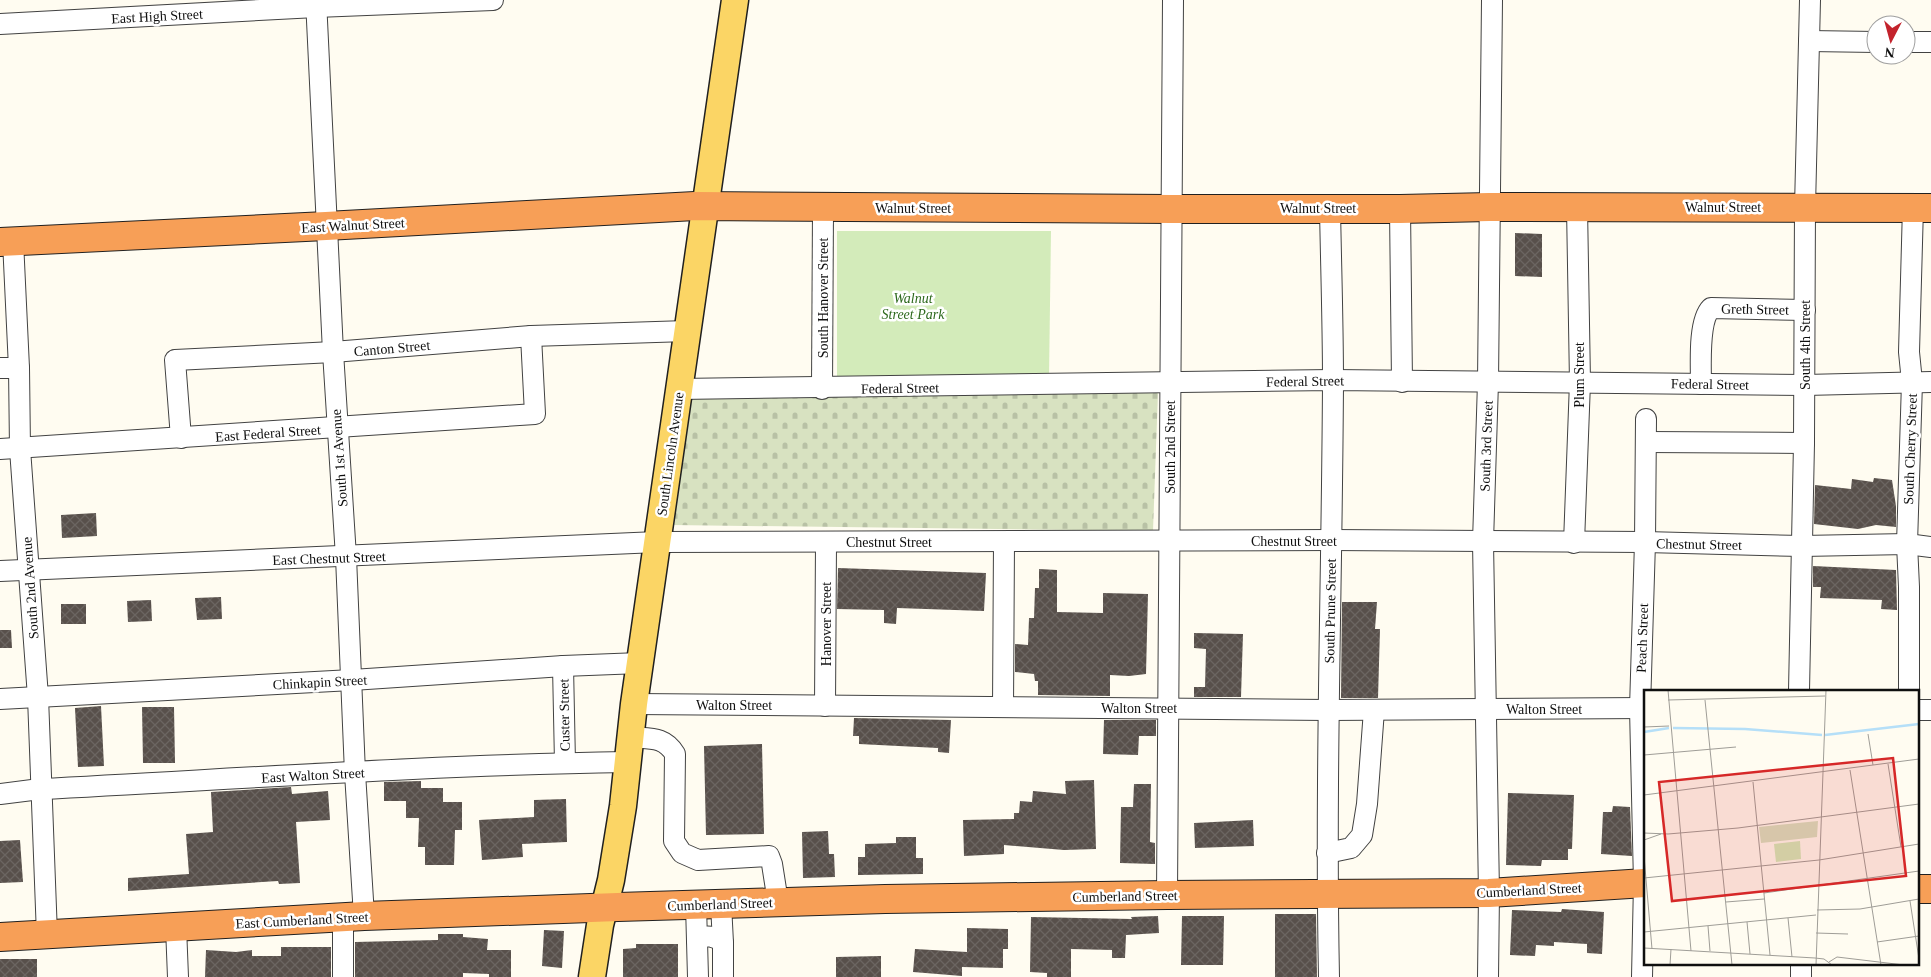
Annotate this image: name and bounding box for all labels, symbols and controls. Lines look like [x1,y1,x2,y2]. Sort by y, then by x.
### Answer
street label: East High Street [111,7,203,26]
north arrow [1866,15,1916,65]
text: N [1884,44,1896,60]
street label: Walnut Street [1685,200,1761,215]
street label: Walnut Street [875,201,951,216]
street label: Walnut Street [1280,201,1356,216]
street label: East Walnut Street [301,215,405,236]
street label: South Hanover Street [816,238,831,358]
park label: Walnut Street Park [882,291,945,322]
street label: South 4th Street [1798,300,1813,390]
street label: Greth Street [1721,301,1789,318]
street label: Canton Street [353,338,431,359]
street label: Plum Street [1572,342,1587,408]
street label: Federal Street [1266,373,1344,390]
street label: Federal Street [1671,376,1749,393]
street label: Federal Street [861,380,939,397]
street label: South Lincoln Avenue [654,391,687,517]
street label: South Cherry Street [1901,393,1920,505]
street label: South 2nd Street [1163,400,1178,494]
street label: South 3rd Street [1477,400,1496,492]
street label: South 1st Avenue [329,409,350,507]
street label: East Federal Street [215,422,321,445]
street label: Chestnut Street [1251,534,1337,549]
street label: Chestnut Street [846,535,932,550]
street label: South 2nd Avenue [19,536,42,640]
street label: Chestnut Street [1656,536,1742,553]
street label: East Chestnut Street [272,549,386,568]
street label: South Prune Street [1322,558,1339,664]
street label: Hanover Street [819,582,834,666]
street label: Peach Street [1634,603,1651,673]
street label: Chinkapin Street [272,673,368,692]
street label: Custer Street [556,678,573,751]
inset map [1644,690,1918,964]
street label: Walton Street [696,698,772,713]
street label: Walton Street [1101,701,1177,716]
street label: Walton Street [1506,702,1582,717]
street label: East Walton Street [261,765,365,786]
street label: Cumberland Street [1476,880,1582,901]
street label: Cumberland Street [1072,888,1178,905]
street label: Cumberland Street [667,895,773,914]
street label: East Cumberland Street [235,910,369,931]

